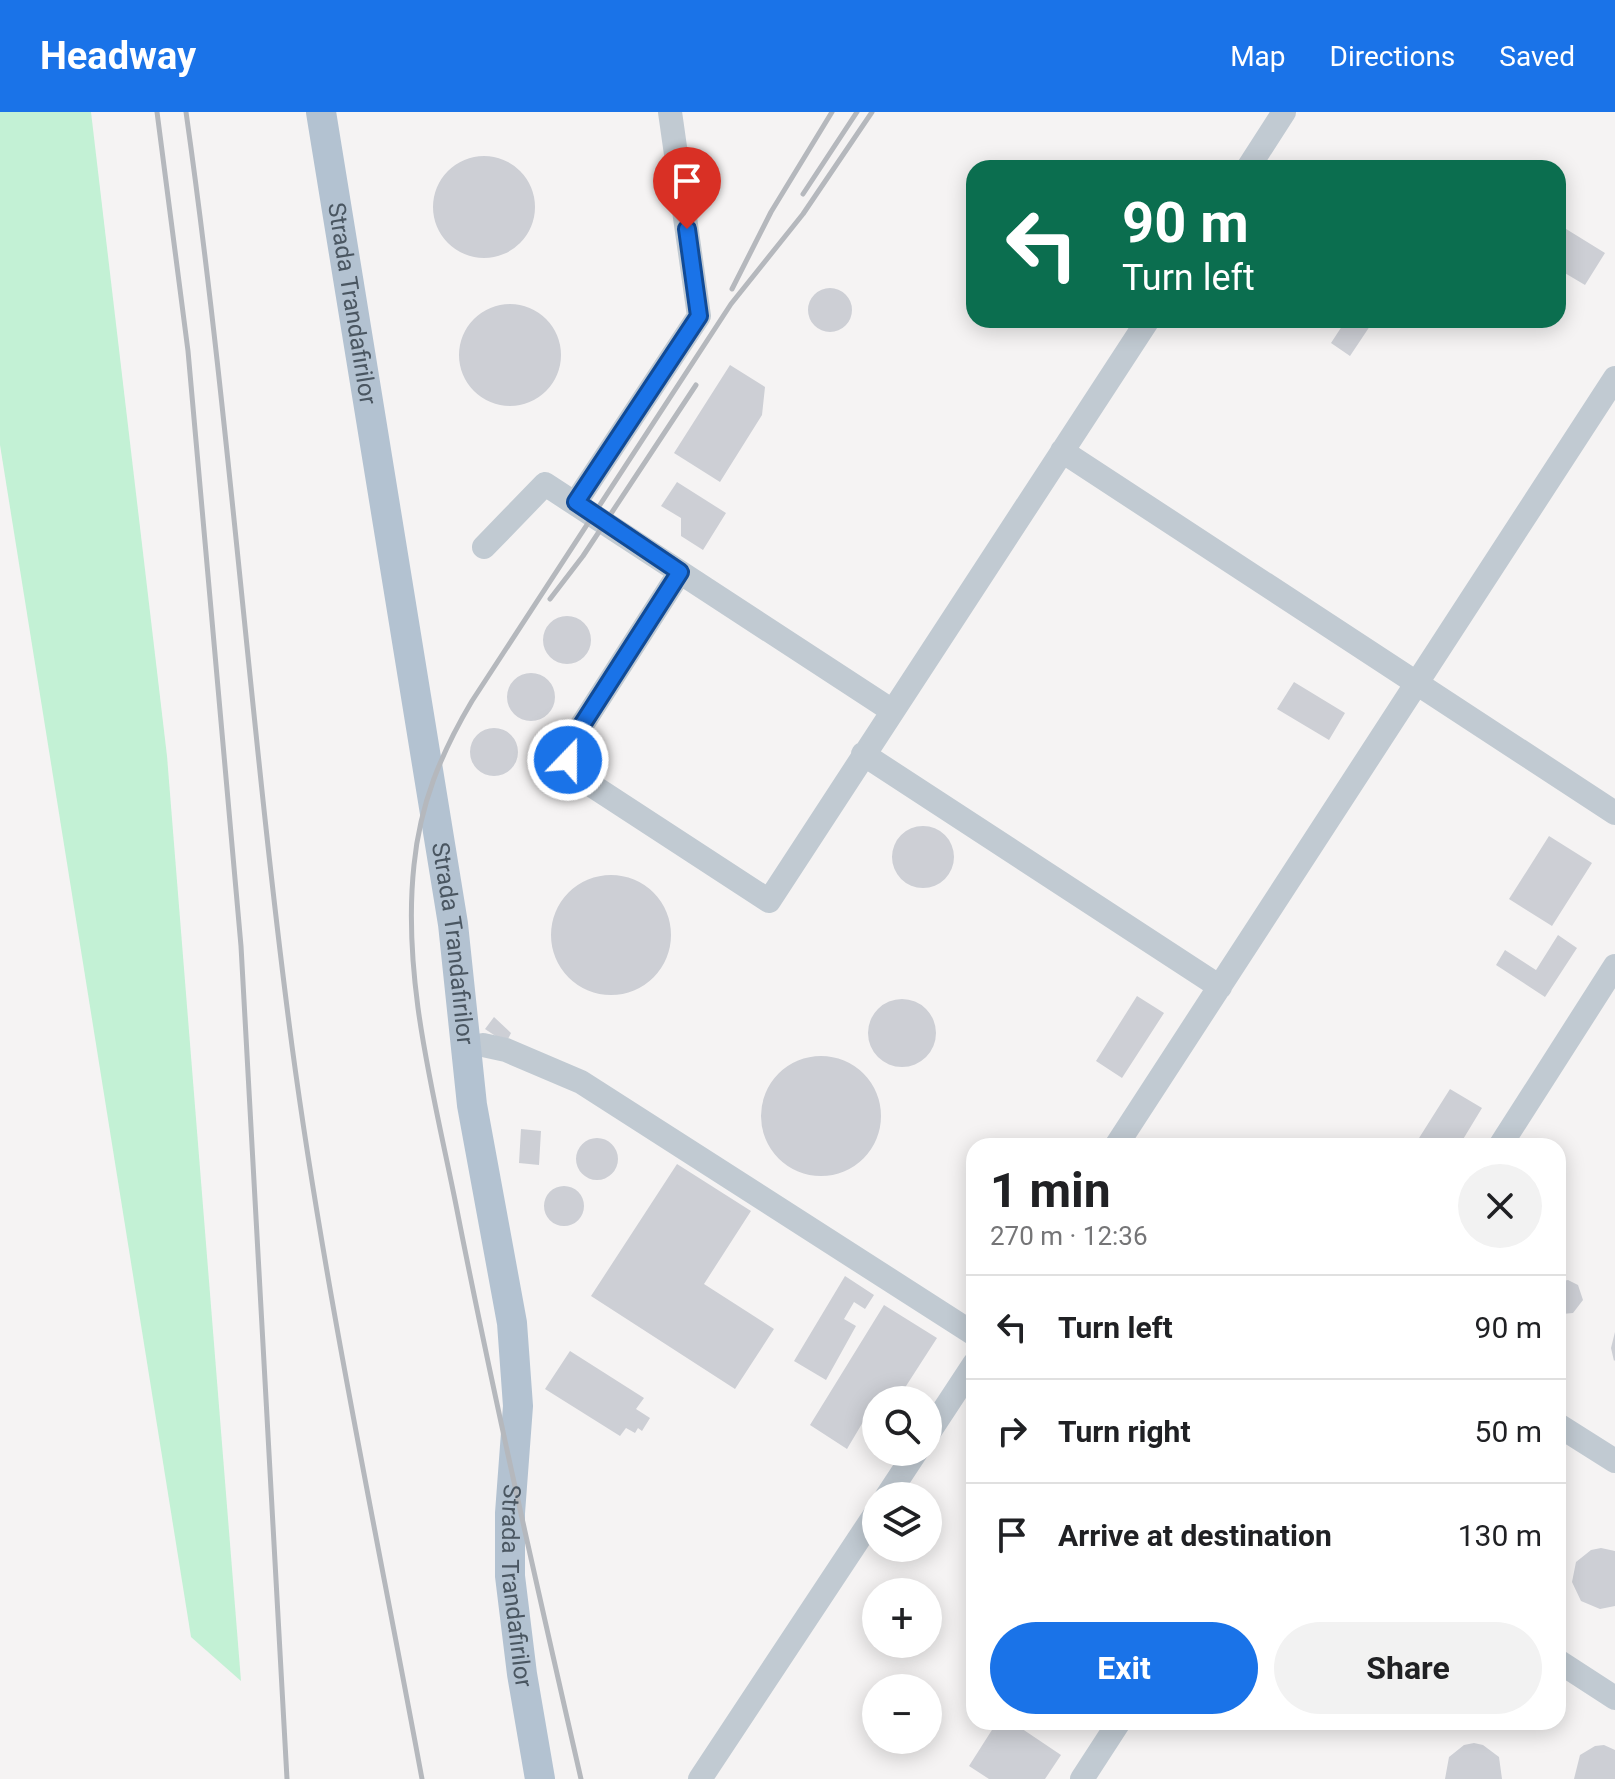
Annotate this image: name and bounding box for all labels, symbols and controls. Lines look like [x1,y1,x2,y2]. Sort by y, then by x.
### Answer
text: Headway [40,34,196,78]
text: Map [1230,40,1286,73]
text: Directions [1330,40,1455,73]
text: Saved [1499,40,1575,73]
pin [653,147,721,229]
icon: arrive [665,159,709,203]
text: 90 m [1122,190,1249,256]
icon: left [990,192,1094,296]
street label: Strada Trandafirilor [322,201,382,406]
text: Turn left [1122,257,1255,299]
position arrow [526,718,610,802]
street label: Strada Trandafirilor [426,840,480,1046]
text: 1 min [990,1162,1111,1219]
button: close [1458,1164,1542,1248]
text: 270 m · 12:36 [990,1221,1148,1251]
icon: left [990,1305,1034,1349]
text: Turn left [1058,1310,1173,1345]
text: 90 m [1475,1310,1542,1345]
map controls [862,1386,942,1754]
button: search [862,1386,942,1466]
icon: right [990,1409,1034,1453]
text: Turn right [1058,1414,1191,1449]
text: 50 m [1475,1414,1542,1449]
button: layers [862,1482,942,1562]
street label: Strada Trandafirilor [496,1483,538,1690]
icon: arrive [990,1513,1034,1557]
text: Arrive at destination [1058,1518,1332,1553]
text: 130 m [1458,1518,1542,1553]
button: + [862,1578,942,1658]
button: Exit [990,1622,1258,1714]
button: Share [1274,1622,1542,1714]
button: − [862,1674,942,1754]

